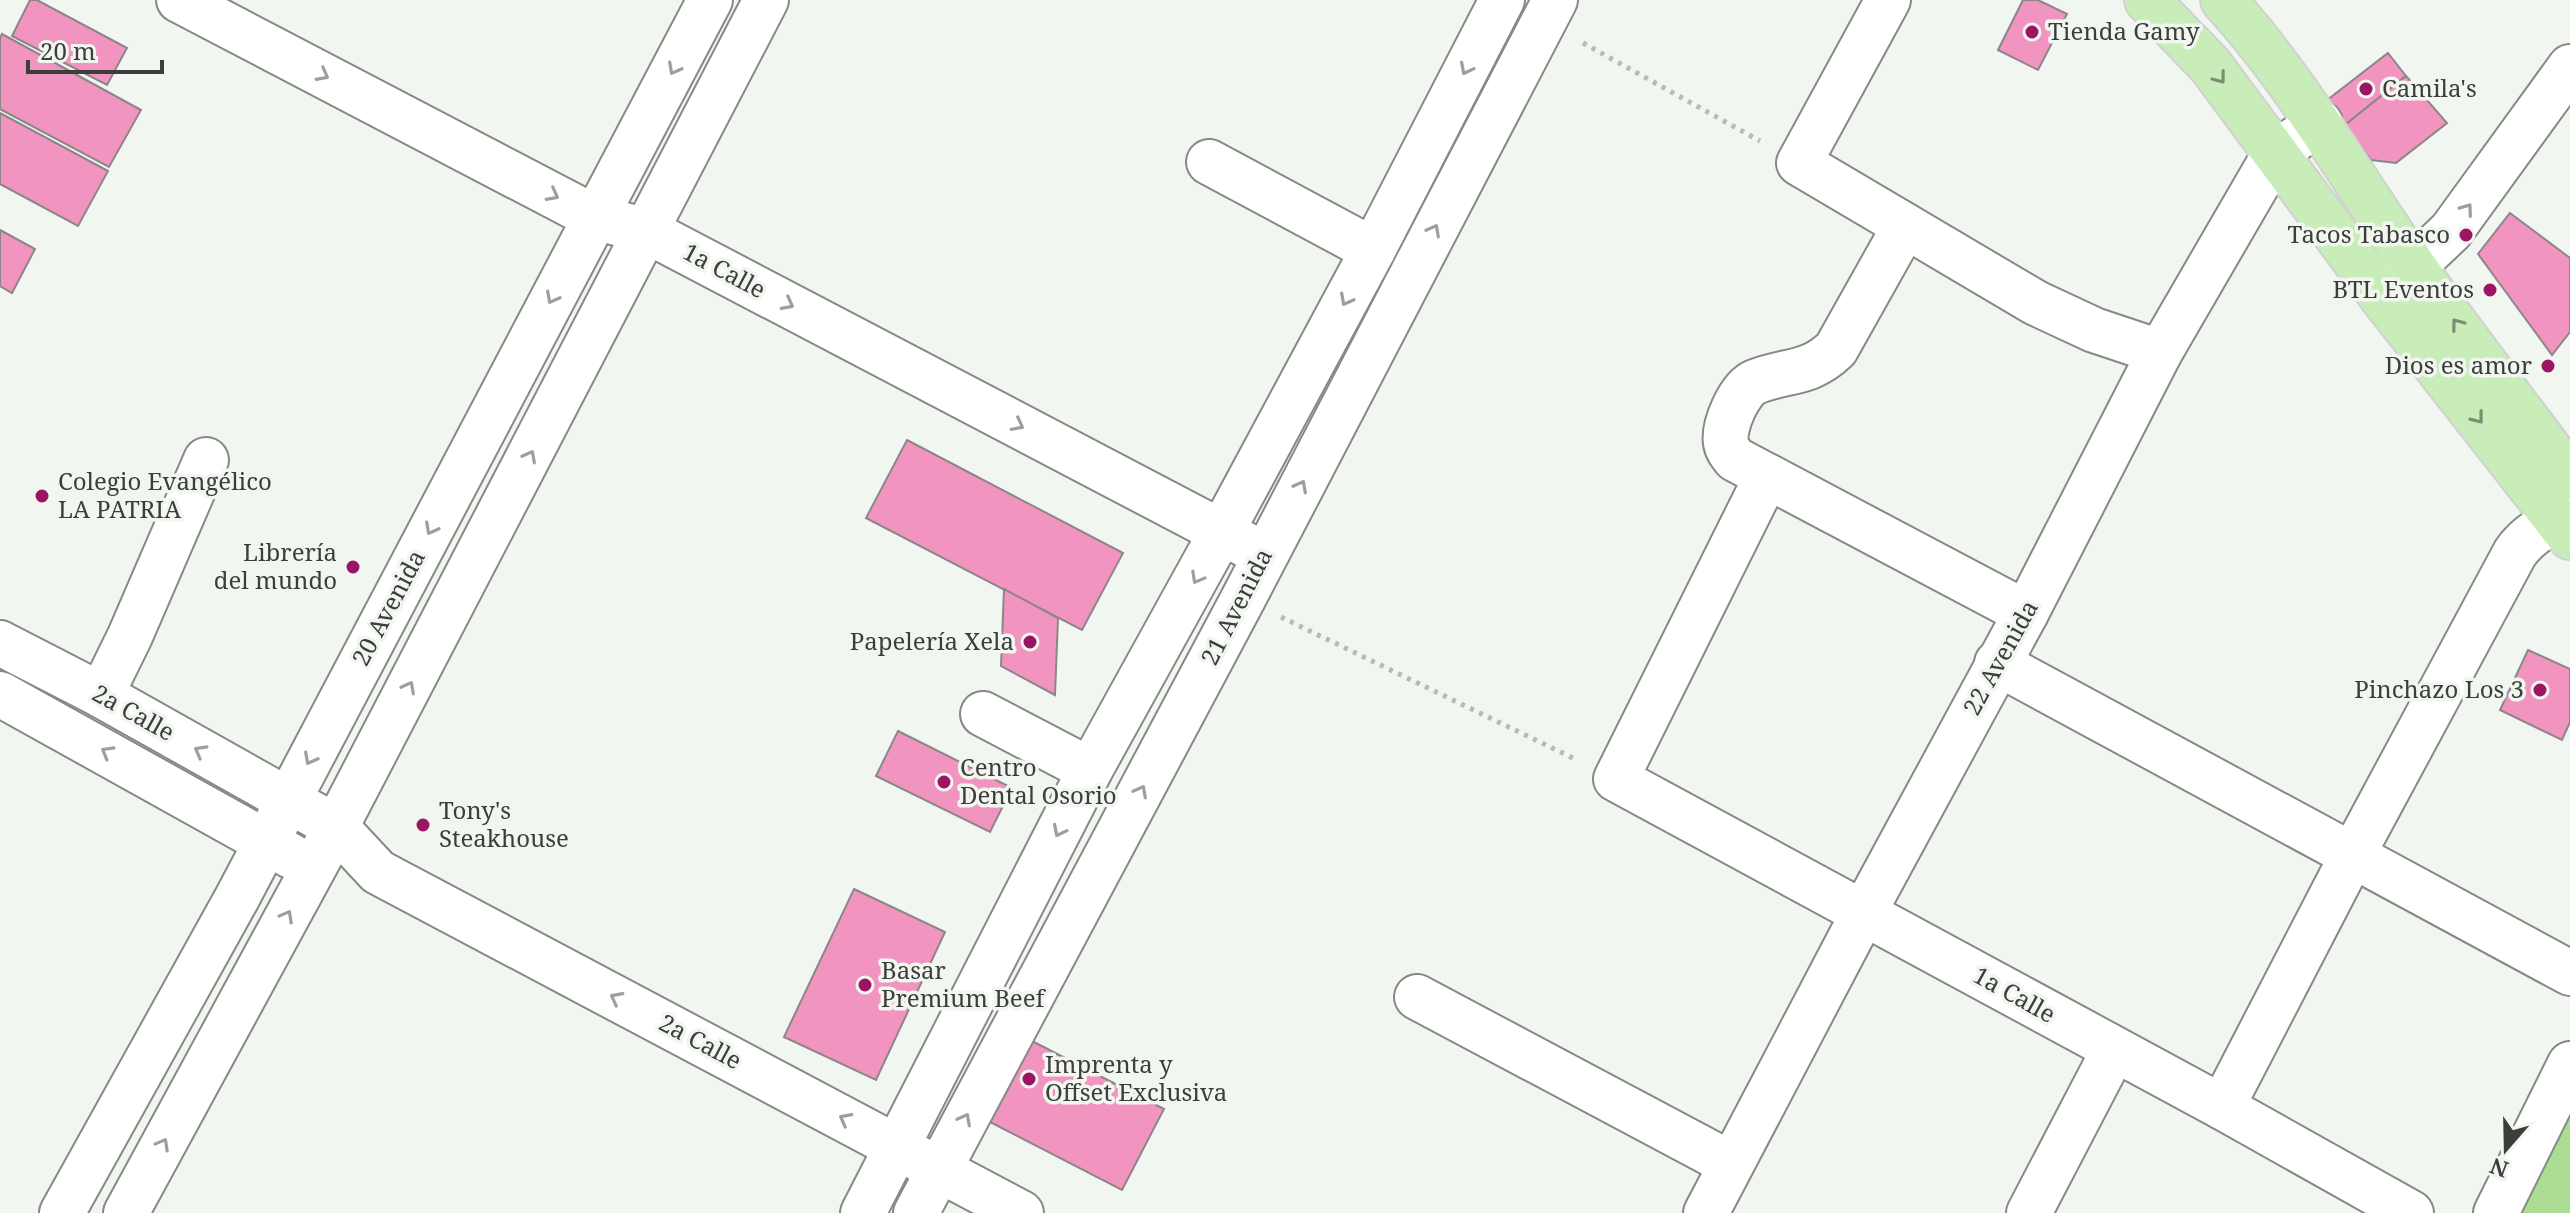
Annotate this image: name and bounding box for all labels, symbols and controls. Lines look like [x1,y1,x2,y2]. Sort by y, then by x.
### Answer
place label: Tienda Gamy [2048,14,2200,47]
marker: Tienda Gamy [2023,23,2041,41]
scale bar [28,24,162,74]
text: 20 m [40,34,96,67]
one-way arrow [668,60,683,75]
one-way arrow [1461,61,1476,76]
one-way arrow [314,65,329,81]
one-way arrow [2210,69,2224,83]
place label: Camila's [2382,71,2477,104]
marker: Camila's [2357,80,2375,98]
one-way arrow [545,186,559,201]
one-way arrow [2457,203,2472,218]
place label: Tacos Tabasco [2288,217,2450,250]
one-way arrow [1425,224,1440,239]
marker: Tacos Tabasco [2457,226,2475,244]
street label: 1a Calle [678,234,772,305]
place label: BTL Eventos [2333,272,2474,305]
marker: BTL Eventos [2481,281,2499,299]
one-way arrow [546,290,561,305]
one-way arrow [1341,292,1356,306]
one-way arrow [779,295,794,310]
one-way arrow [2452,318,2466,333]
place label: Dios es amor [2385,348,2532,381]
marker: Dios es amor [2539,357,2557,375]
one-way arrow [2469,409,2483,424]
one-way arrow [1010,415,1025,430]
one-way arrow [520,450,535,464]
place label: Colegio Evangélico LA PATRIA [58,464,272,525]
one-way arrow [1291,479,1306,494]
marker: Colegio Evangélico LA PATRIA [33,487,51,505]
one-way arrow [425,520,440,535]
place label: Librería del mundo [214,535,337,596]
street label: 21 Avenida [1192,542,1279,670]
street label: 20 Avenida [343,544,432,671]
marker: Librería del mundo [344,558,362,576]
one-way arrow [1191,570,1206,584]
street label: 22 Avenida [1955,594,2045,721]
place label: Papelería Xela [850,624,1014,657]
marker: Papelería Xela [1021,633,1039,651]
place label: Pinchazo Los 3 [2354,672,2524,705]
street label: 2a Calle [87,676,181,748]
one-way arrow [400,680,415,695]
marker: Pinchazo Los 3 [2531,681,2549,699]
one-way arrow [194,745,208,760]
one-way arrow [101,746,115,762]
place label: Centro Dental Osorio [960,750,1117,811]
one-way arrow [305,751,320,765]
marker: Centro Dental Osorio [935,773,953,791]
one-way arrow [1131,785,1146,799]
place label: Tony's Steakhouse [439,793,569,854]
marker: Tony's Steakhouse [414,816,432,834]
one-way arrow [1054,823,1069,838]
one-way arrow [278,910,293,924]
place label: Basar Premium Beef [881,953,1047,1014]
street label: 1a Calle [1968,958,2062,1030]
marker: Basar Premium Beef [856,976,874,994]
one-way arrow [609,992,624,1007]
street label: 2a Calle [654,1005,748,1076]
place label: Imprenta y Offset Exclusiva [1045,1047,1227,1108]
marker: Imprenta y Offset Exclusiva [1020,1070,1038,1088]
north arrow [2466,1109,2546,1189]
one-way arrow [839,1113,854,1128]
one-way arrow [956,1113,971,1128]
one-way arrow [154,1138,169,1153]
text: N [2486,1152,2512,1186]

